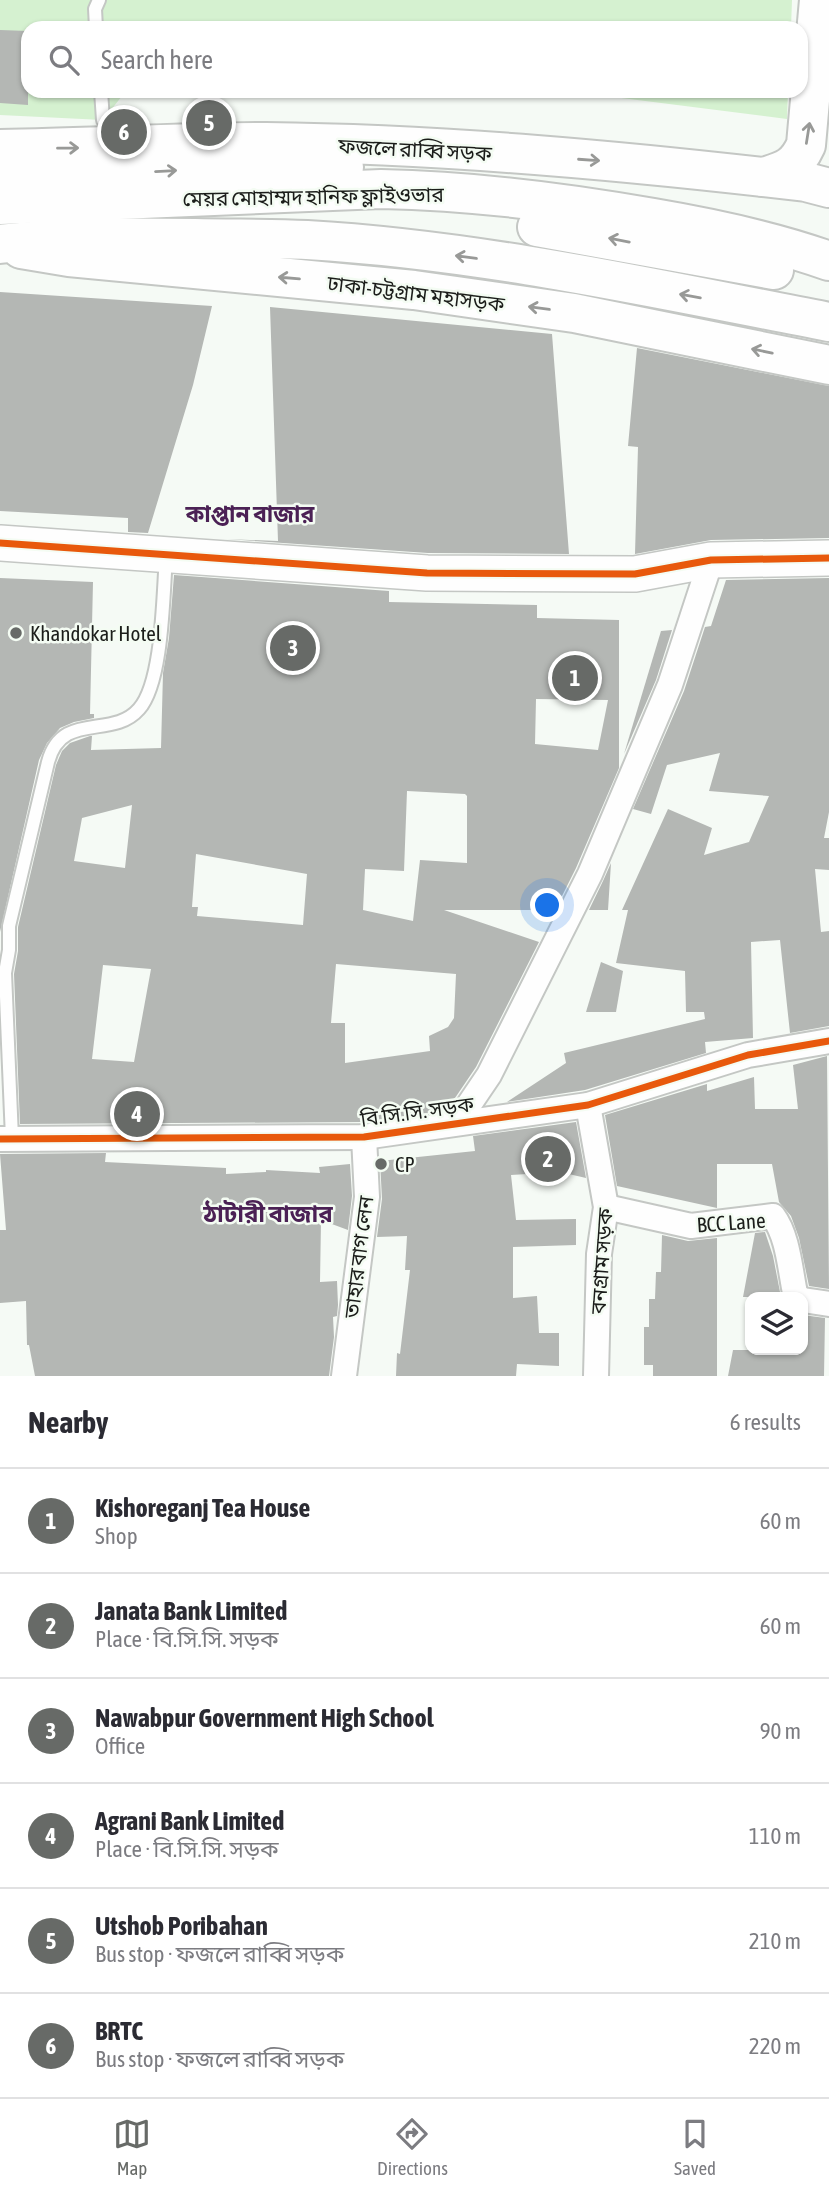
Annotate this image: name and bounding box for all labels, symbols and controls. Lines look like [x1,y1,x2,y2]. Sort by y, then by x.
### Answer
search box [21,21,808,98]
icon: search [45,41,83,79]
text: Search here [101,45,213,75]
pin: 5 [186,97,232,149]
pin: 6 [101,106,147,158]
one-way arrow [802,122,815,145]
street label: ফজলে রাব্বি সড়ক [337,133,494,165]
one-way arrow [56,141,79,155]
one-way arrow [577,154,600,167]
one-way arrow [154,164,177,177]
street label: মেয়র মোহাম্মদ হানিফ ফ্লাইওভার [182,182,444,211]
one-way arrow [608,233,631,246]
one-way arrow [455,250,477,263]
street label: ঢাকা-চট্টগ্রাম মহাসড়ক [325,270,507,316]
one-way arrow [278,271,301,284]
one-way arrow [679,289,702,302]
one-way arrow [528,301,551,314]
one-way arrow [751,343,774,357]
district label: কাপ্তান বাজার [185,501,316,527]
place label: Khandokar Hotel [30,621,162,645]
pin: 3 [270,622,316,674]
marker: Khandokar Hotel [8,625,24,641]
pin: 1 [552,652,598,704]
your location [530,888,564,922]
pin: 4 [114,1088,160,1140]
street label: বি.সি.সি. সড়ক [358,1091,476,1131]
pin: 2 [525,1133,571,1185]
place label: CP [395,1152,415,1176]
marker: CP [373,1156,389,1172]
street label: তাহার বাগ লেন [338,1194,377,1320]
district label: ঠাটারী বাজার [202,1200,333,1227]
street label: বনগ্রাম সড়ক [585,1206,617,1316]
street label: BCC Lane [696,1208,766,1236]
map controls [745,1292,808,1355]
button: layers [745,1292,808,1355]
text: Nearby [28,1405,108,1439]
text: 6 results [730,1409,801,1435]
text: Kishoreganj Tea House [95,1493,310,1523]
text: 1 [46,1508,56,1534]
text: 60 m [760,1508,801,1534]
text: Shop [95,1523,138,1549]
text: Janata Bank Limited [95,1596,287,1626]
text: 2 [46,1613,56,1639]
text: 60 m [760,1613,801,1639]
text: Place · বি.সি.সি. সড়ক [95,1626,279,1652]
text: Nawabpur Government High School [95,1703,434,1733]
text: 3 [46,1718,56,1744]
text: 90 m [760,1718,801,1744]
text: Office [95,1733,145,1759]
text: Agrani Bank Limited [95,1806,284,1836]
text: 4 [46,1823,56,1849]
text: 110 m [749,1823,801,1849]
text: Place · বি.সি.সি. সড়ক [95,1836,279,1862]
text: Utshob Poribahan [95,1911,268,1941]
text: 5 [46,1928,56,1954]
text: 210 m [749,1928,801,1954]
text: Bus stop · ফজলে রাব্বি সড়ক [95,1941,344,1967]
text: BRTC [95,2016,143,2046]
text: 6 [46,2033,56,2059]
text: 220 m [749,2033,801,2059]
text: Bus stop · ফজলে রাব্বি সড়ক [95,2046,344,2072]
tab: Map [113,2115,151,2179]
tab: Directions [377,2115,448,2179]
tab: Saved [674,2115,716,2179]

